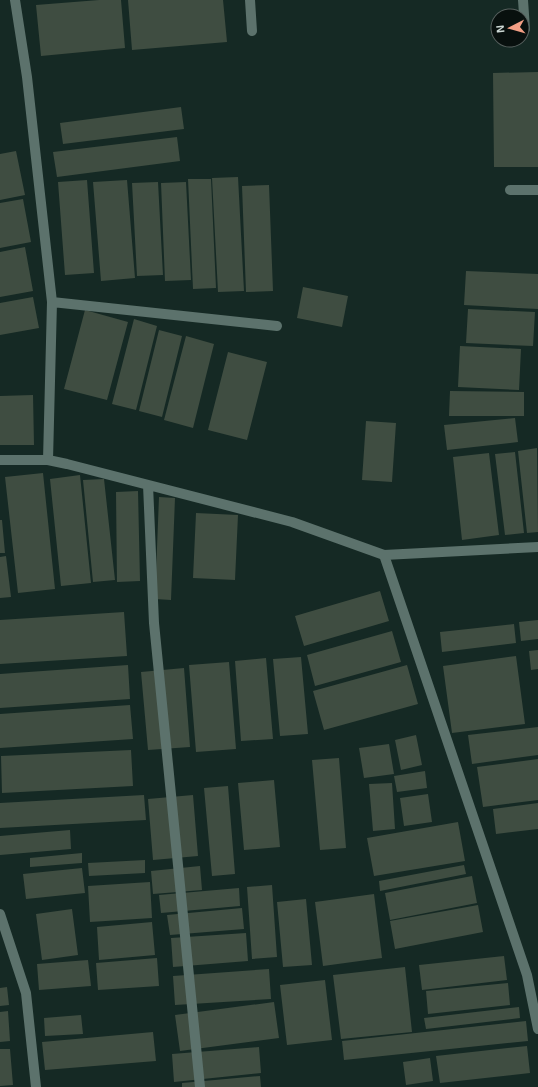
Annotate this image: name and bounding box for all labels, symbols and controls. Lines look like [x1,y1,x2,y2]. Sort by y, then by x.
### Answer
north arrow [490,8,530,48]
text: N [493,24,506,34]

